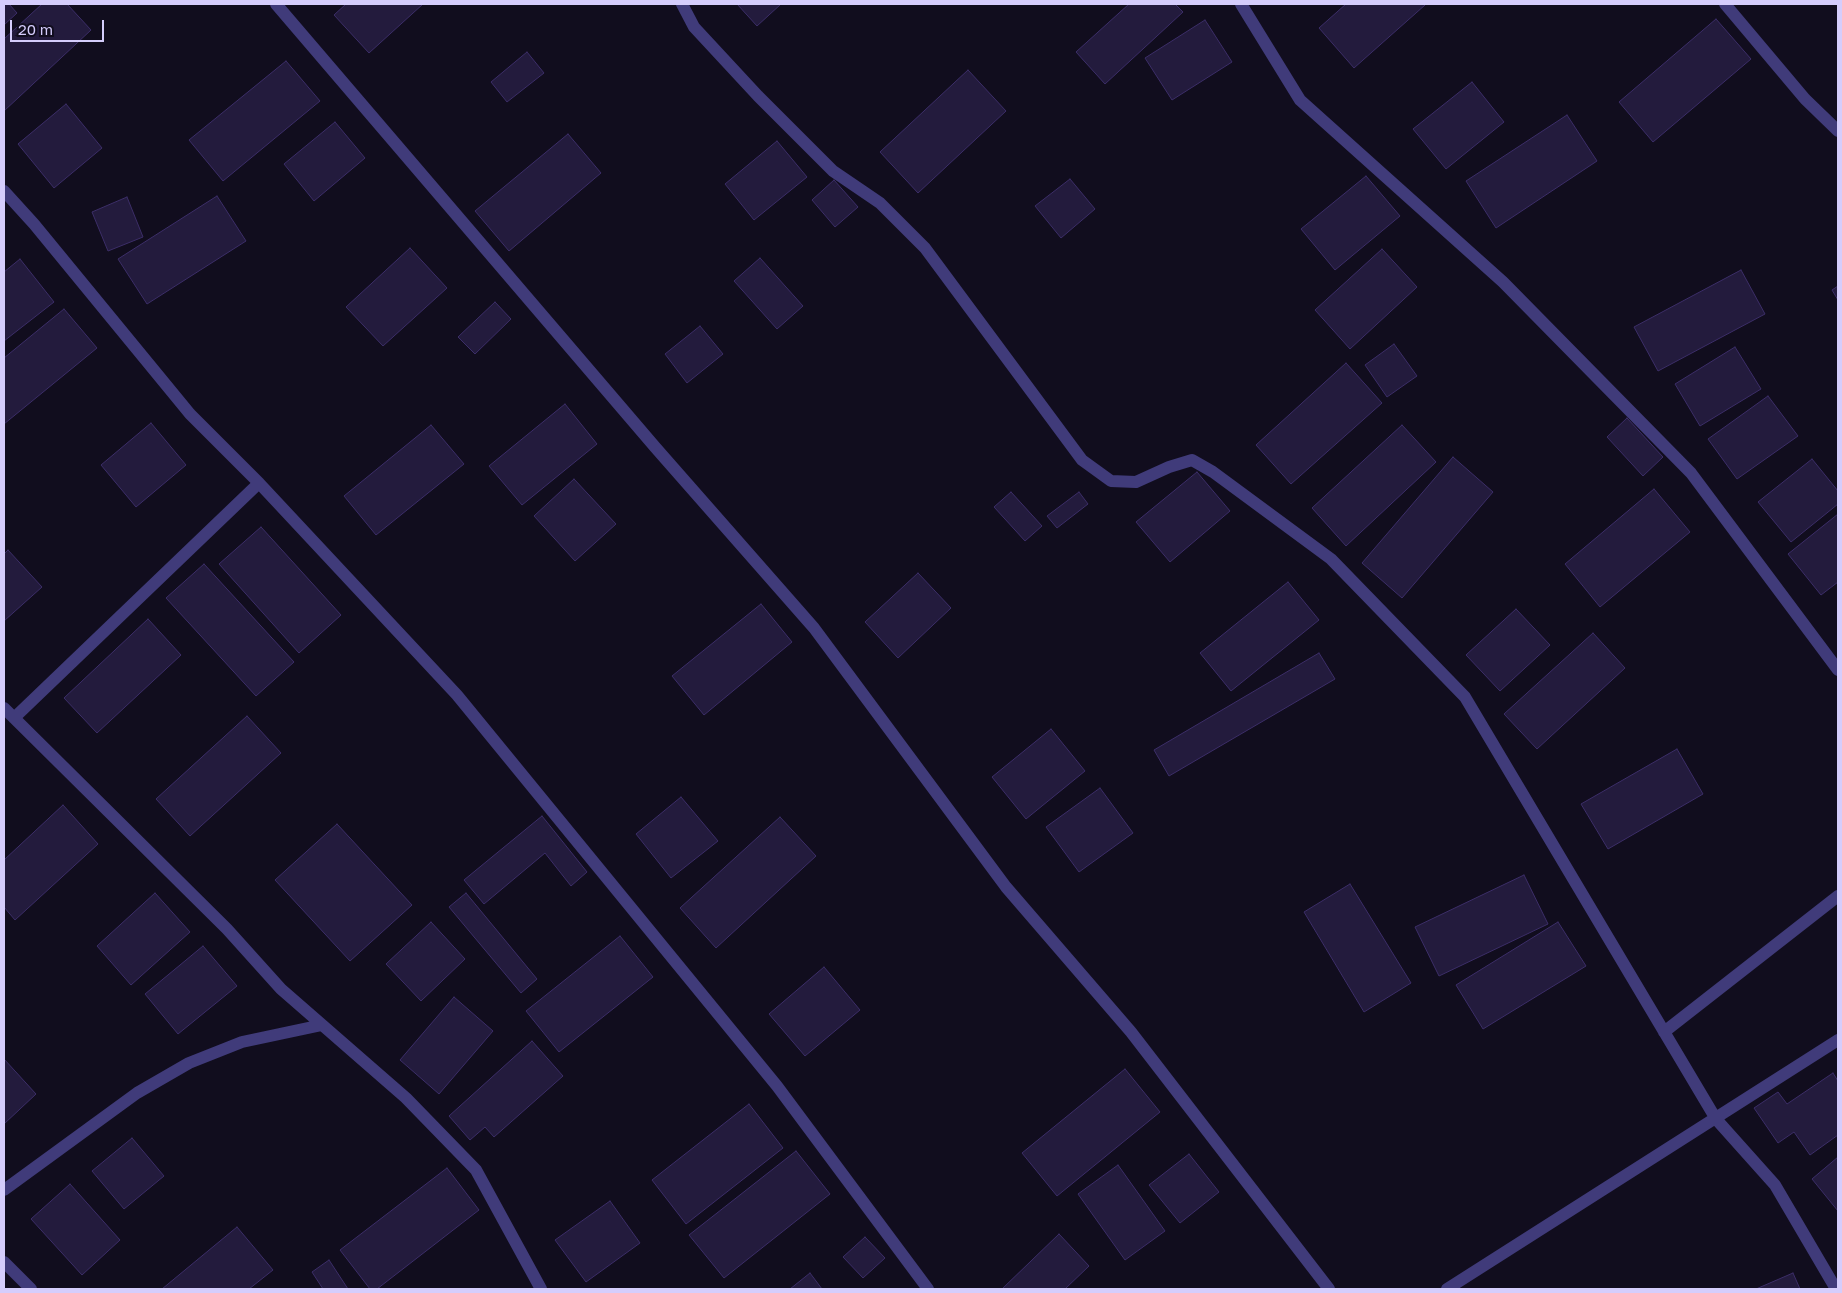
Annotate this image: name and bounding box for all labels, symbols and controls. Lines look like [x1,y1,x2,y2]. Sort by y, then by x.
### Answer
scale bar [12,10,106,42]
text: 20 m [18,20,53,38]

